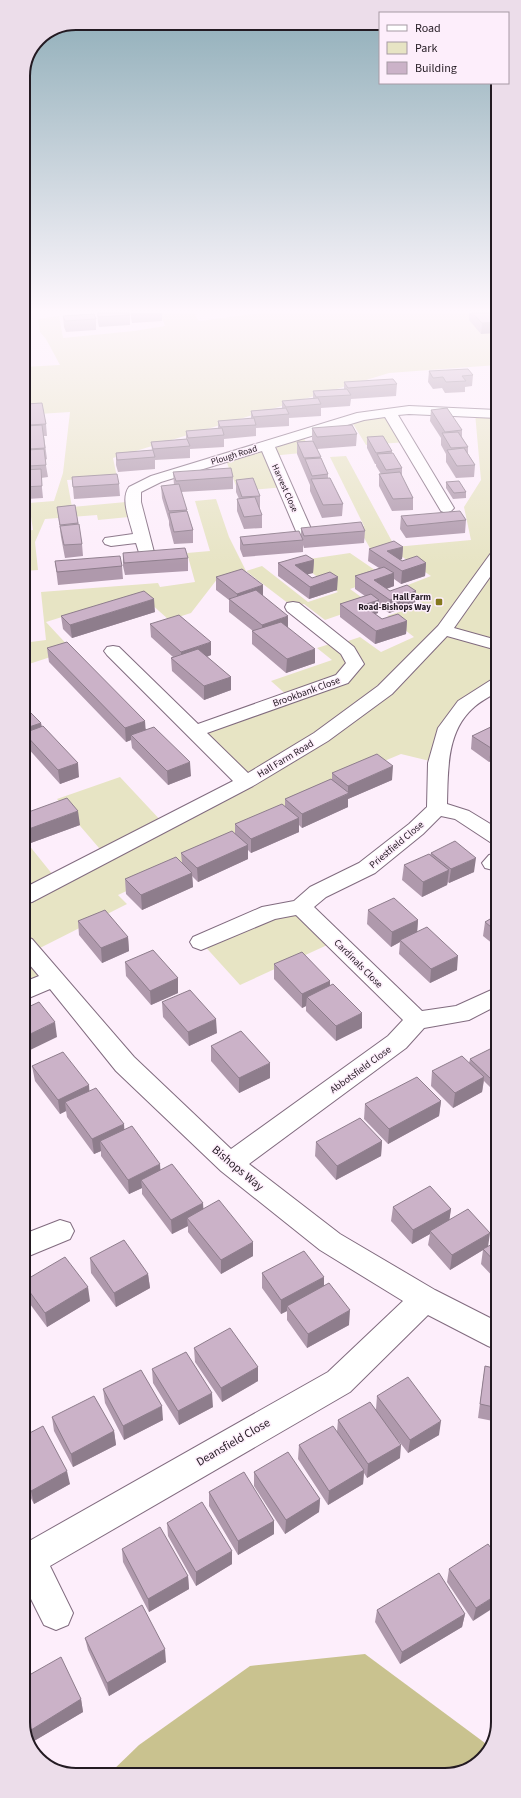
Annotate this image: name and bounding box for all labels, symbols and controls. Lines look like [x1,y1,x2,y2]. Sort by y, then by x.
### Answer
legend [379,12,509,84]
text: Road [415,20,441,37]
text: Park [415,40,437,57]
text: Building [415,60,457,77]
street label: Plough Road [209,442,259,469]
street label: Harvest Close [268,462,301,515]
place label: Hall Farm Road-Bishops Way [358,591,431,614]
marker: Hall Farm Road-Bishops Way [434,597,444,607]
street label: Brookbank Close [271,673,342,711]
street label: Hall Farm Road [255,736,316,781]
street label: Priestfield Close [366,818,427,872]
street label: Cardinals Close [331,936,386,991]
street label: Abbotsfield Close [327,1043,394,1097]
street label: Bishops Way [208,1142,268,1195]
street label: Deansfield Close [193,1414,273,1470]

